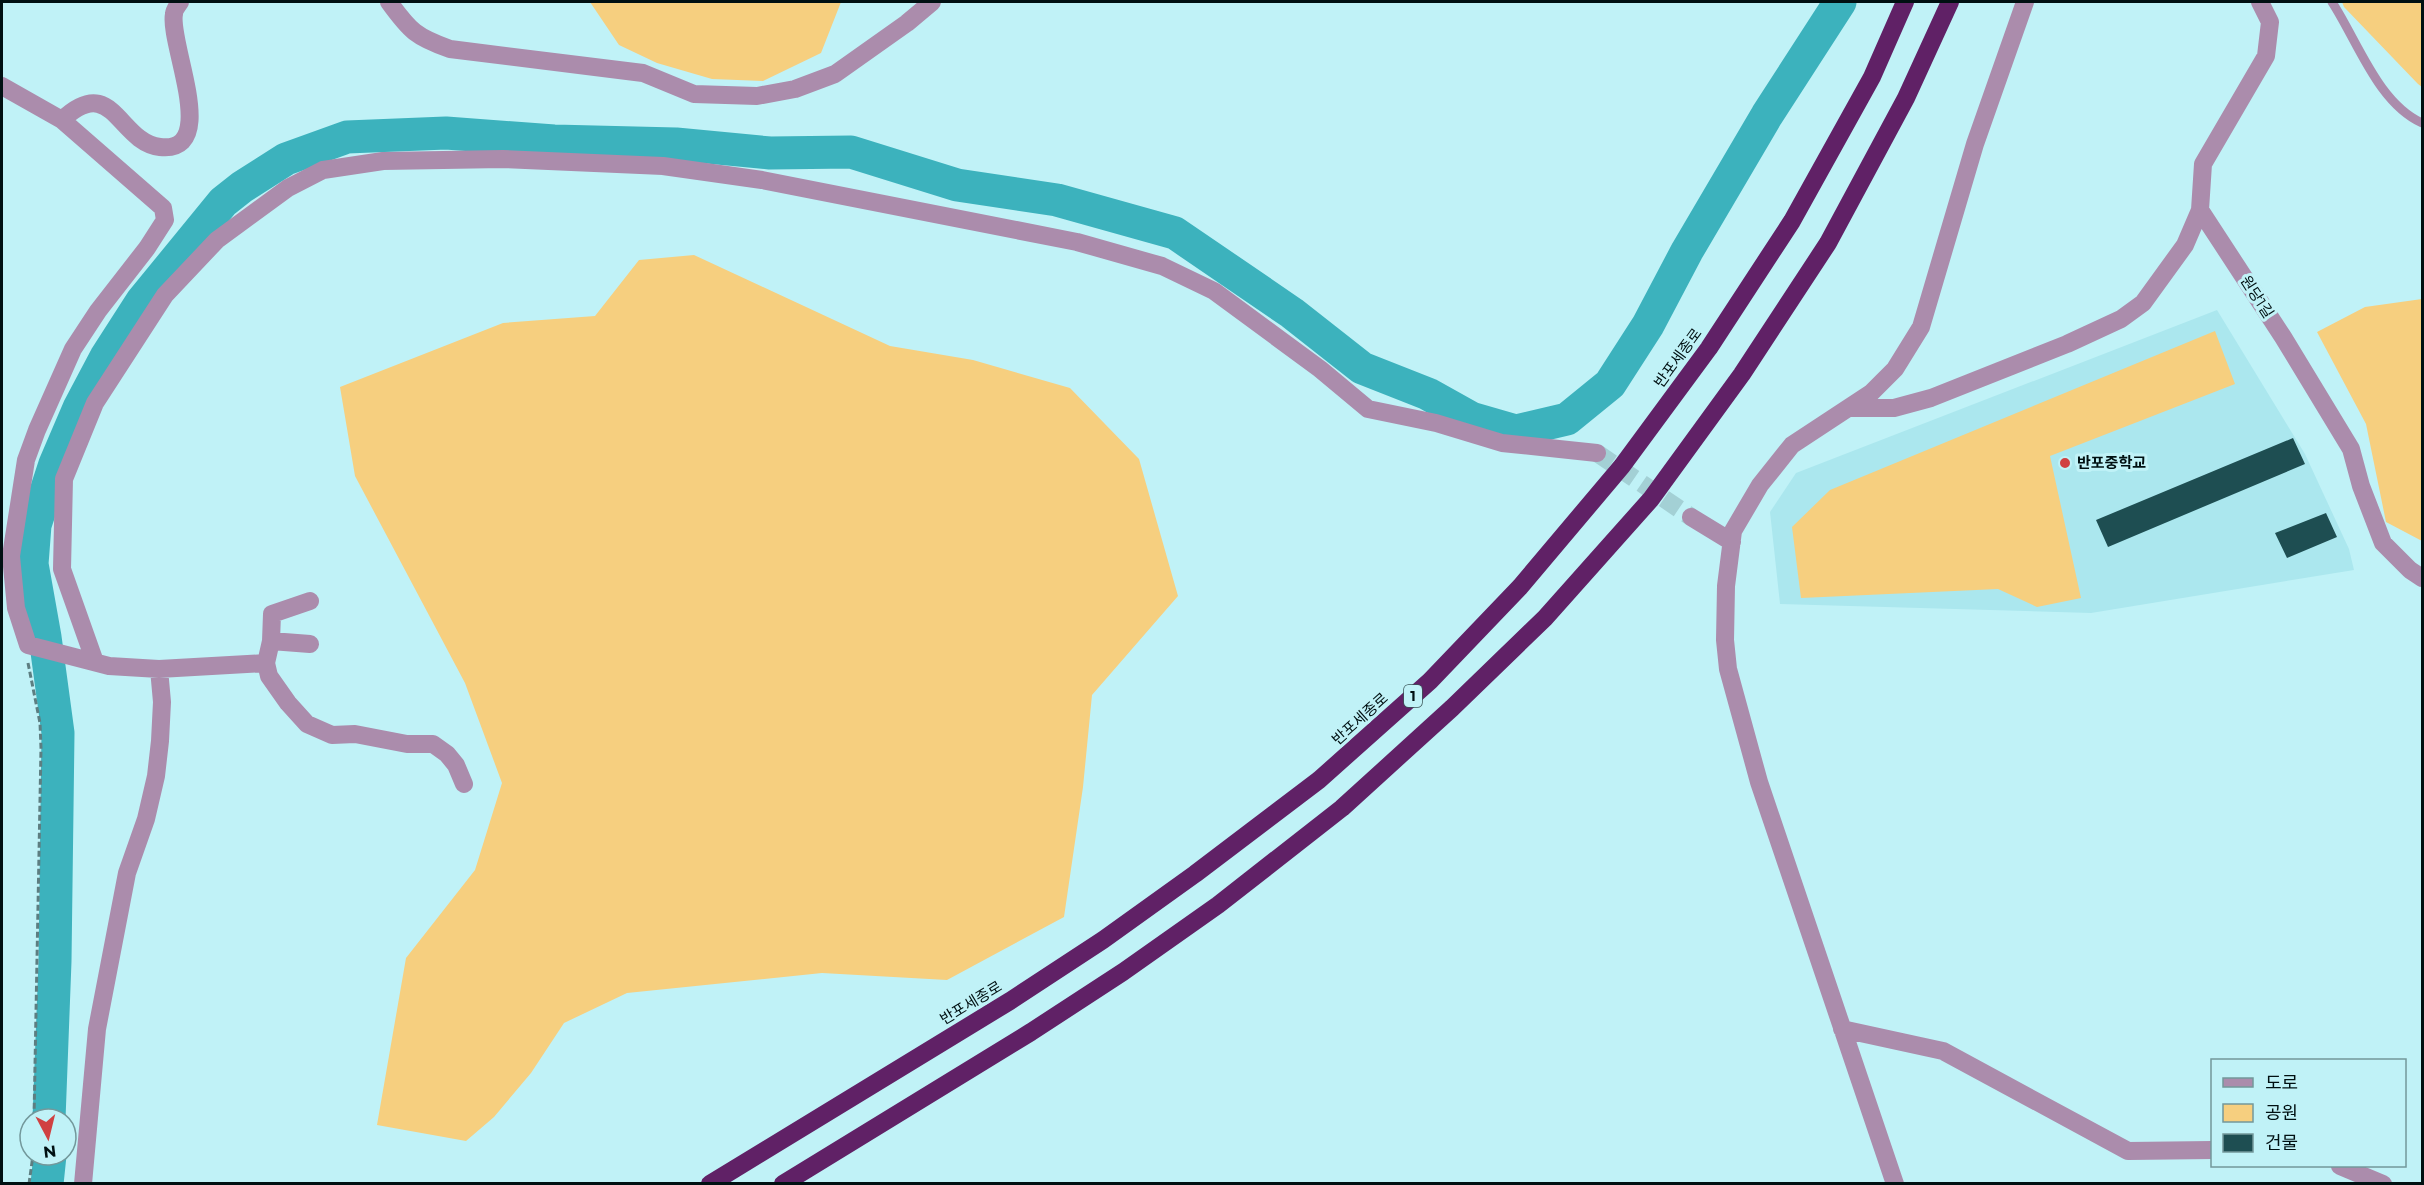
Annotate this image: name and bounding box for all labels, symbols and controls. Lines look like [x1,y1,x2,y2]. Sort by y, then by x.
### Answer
street label: 원당1길 [2237,272,2278,322]
street label: 반포세종로 [1650,324,1706,391]
place label: 반포중학교 [2077,453,2146,472]
marker: 반포중학교 [2058,456,2072,470]
road number: 1 [1404,685,1422,707]
street label: 반포세종로 [1328,688,1392,749]
street label: 반포세종로 [936,977,1005,1028]
legend [2211,1059,2406,1167]
text: 도로 [2265,1072,2298,1094]
text: 공원 [2265,1102,2298,1124]
north arrow [18,1107,78,1167]
text: 건물 [2265,1132,2298,1154]
text: N [42,1141,57,1162]

